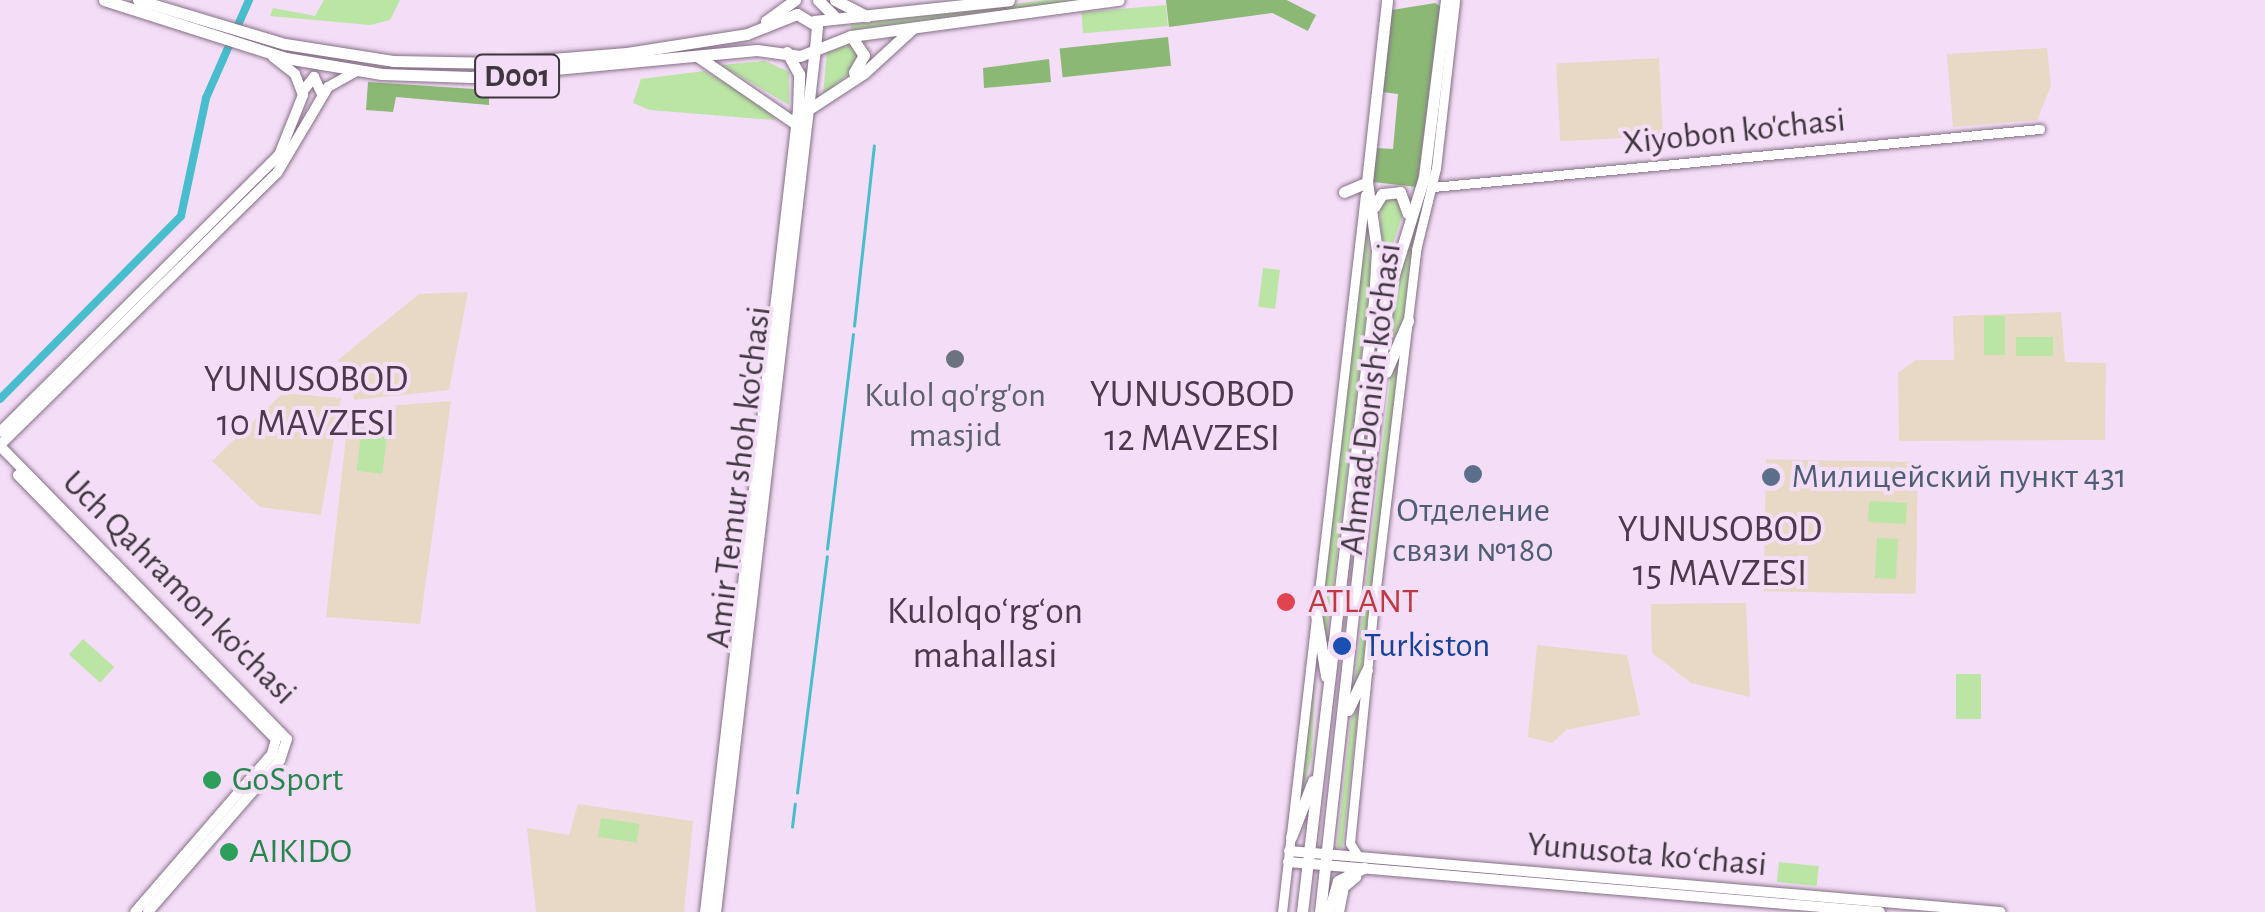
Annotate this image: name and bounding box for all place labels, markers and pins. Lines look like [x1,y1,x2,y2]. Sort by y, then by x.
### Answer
marker: Kulol qo'rg'on masjid [944,348,966,370]
place label: Kulol qo'rg'on masjid [864,375,1046,457]
place label: Милицейский пункт 431 [1791,456,2127,498]
marker: Отделение связи №180 [1462,463,1484,485]
marker: Милицейский пункт 431 [1760,466,1782,488]
place label: Отделение связи №180 [1392,490,1554,572]
place label: ATLANT [1308,581,1419,623]
marker: ATLANT [1273,589,1299,615]
place label: Turkiston [1364,625,1490,667]
marker: Turkiston [1329,633,1355,659]
place label: GoSport [232,759,343,801]
marker: GoSport [201,769,223,791]
place label: AIKIDO [249,831,352,873]
marker: AIKIDO [218,841,240,863]

